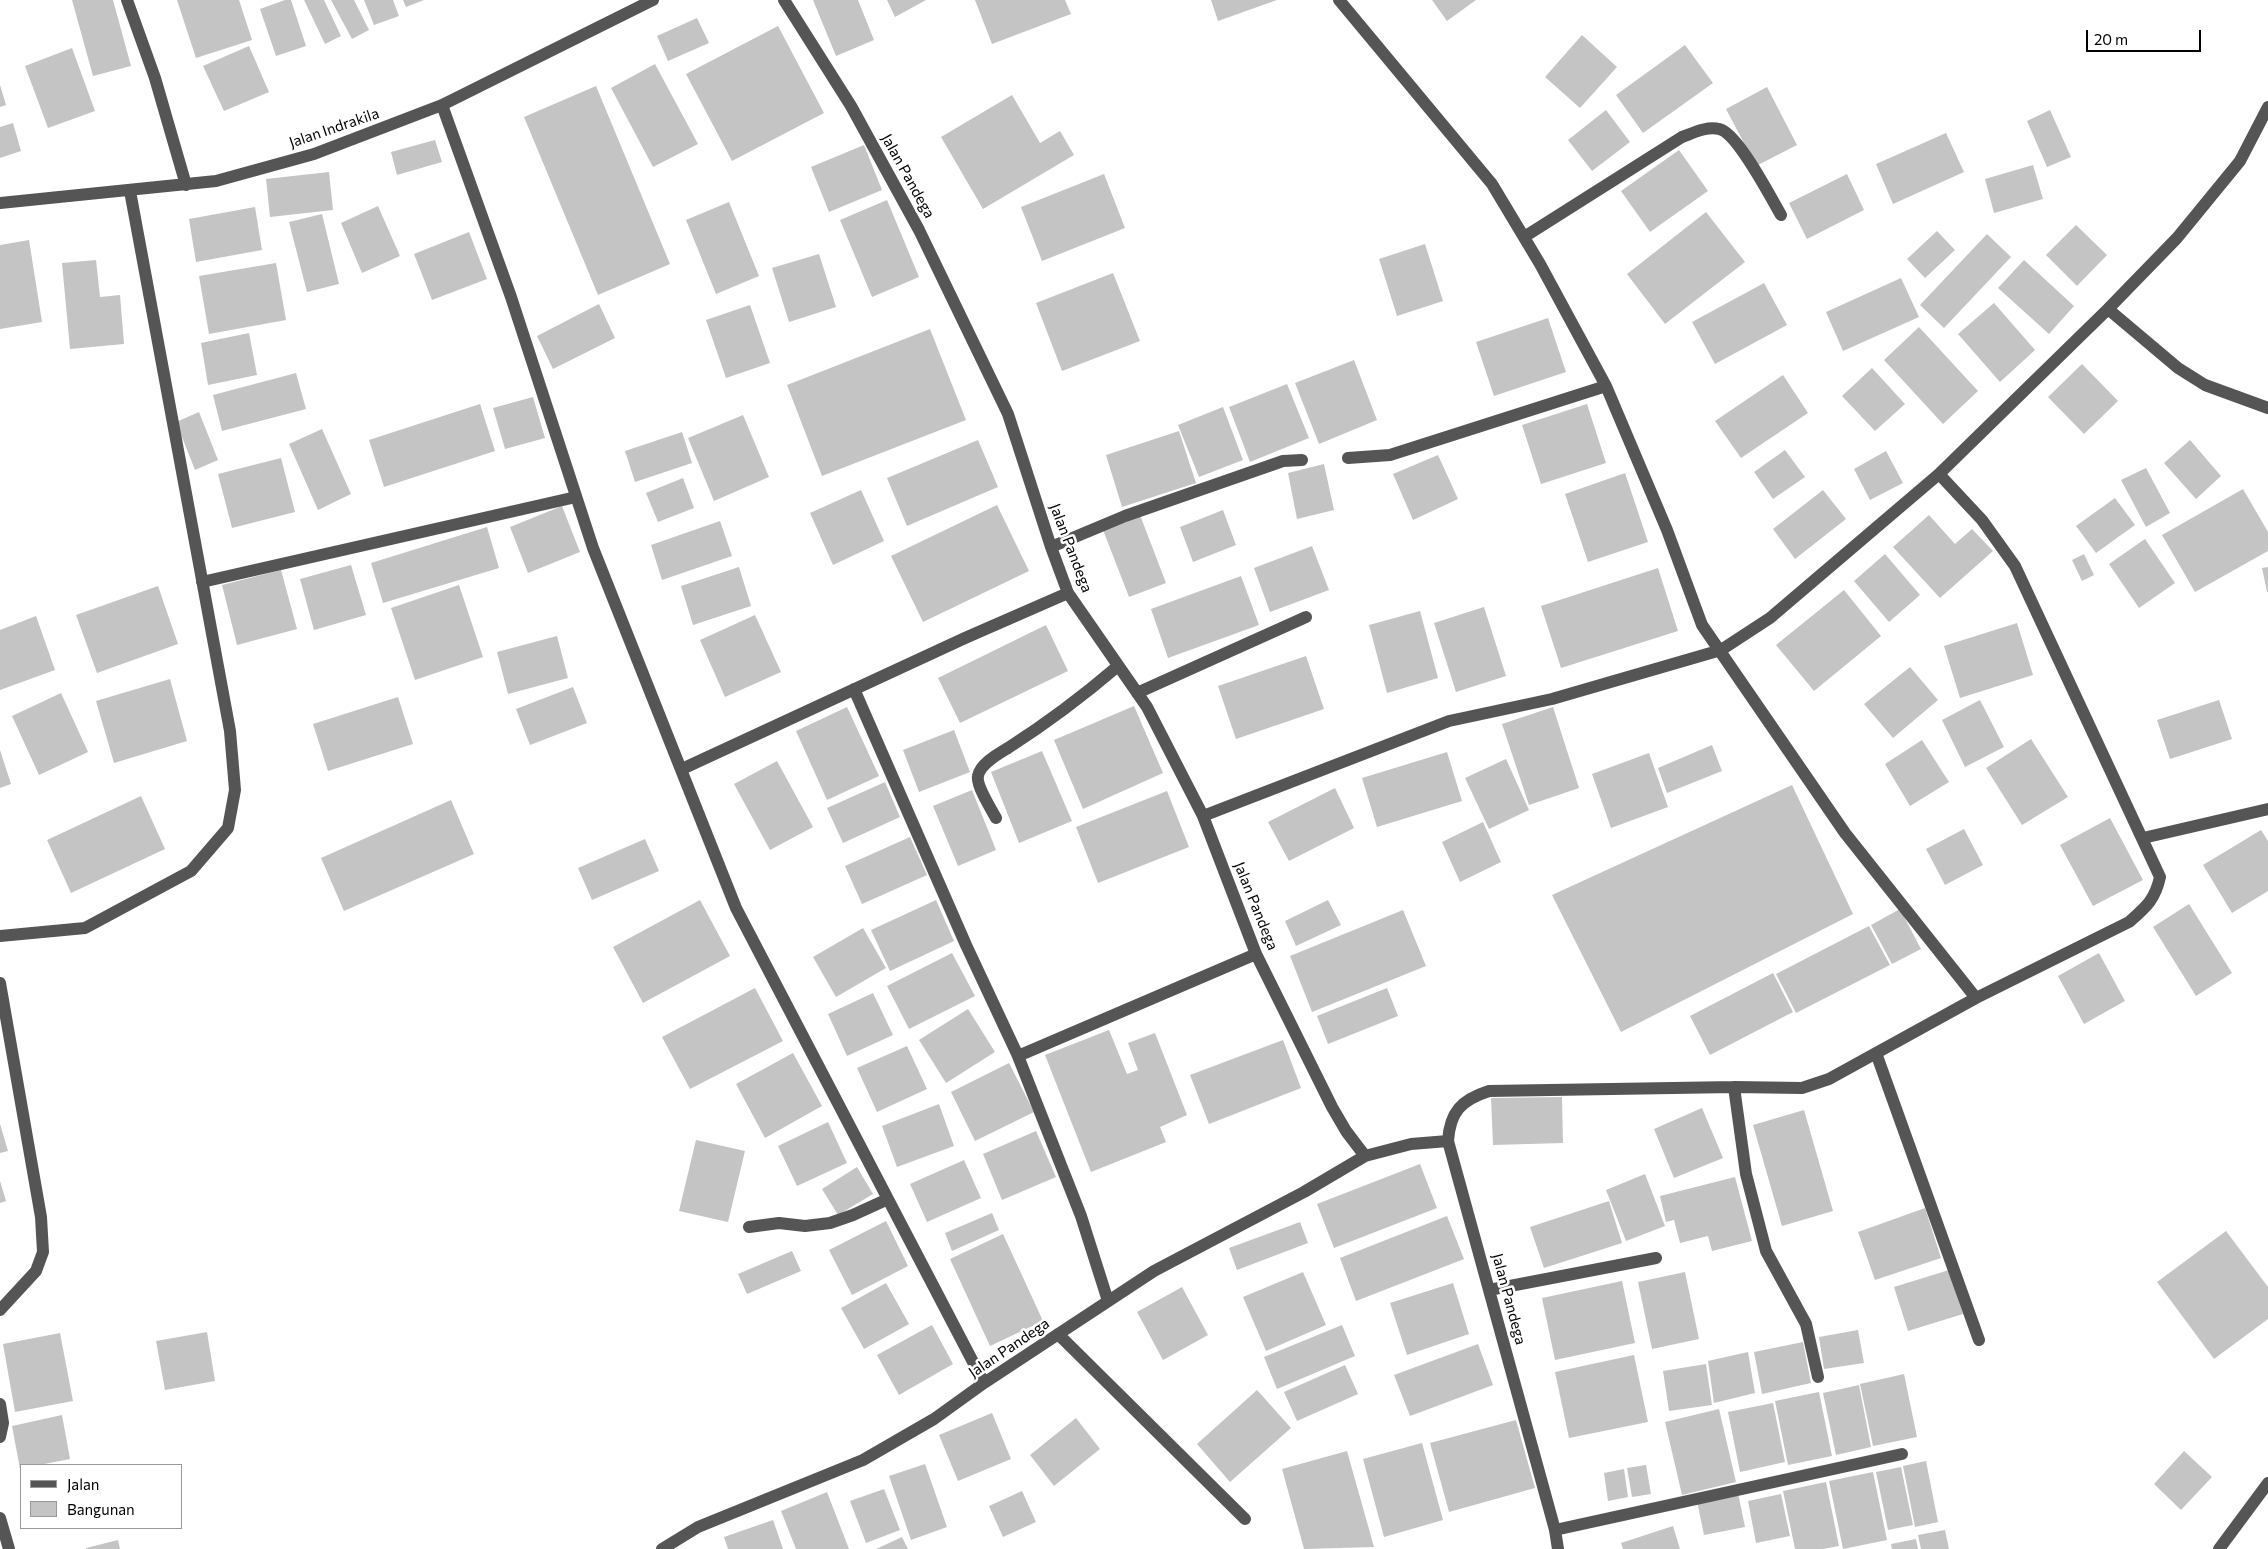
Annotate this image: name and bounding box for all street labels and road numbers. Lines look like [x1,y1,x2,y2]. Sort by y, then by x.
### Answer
street label: Jalan Indrakila [287,104,381,152]
street label: Jalan Pandega [877,131,939,221]
street label: Jalan Pandega [1046,501,1096,595]
street label: Jalan Pandega [1230,859,1282,953]
street label: Jalan Pandega [1488,1251,1530,1347]
street label: Jalan Pandega [965,1314,1053,1382]

